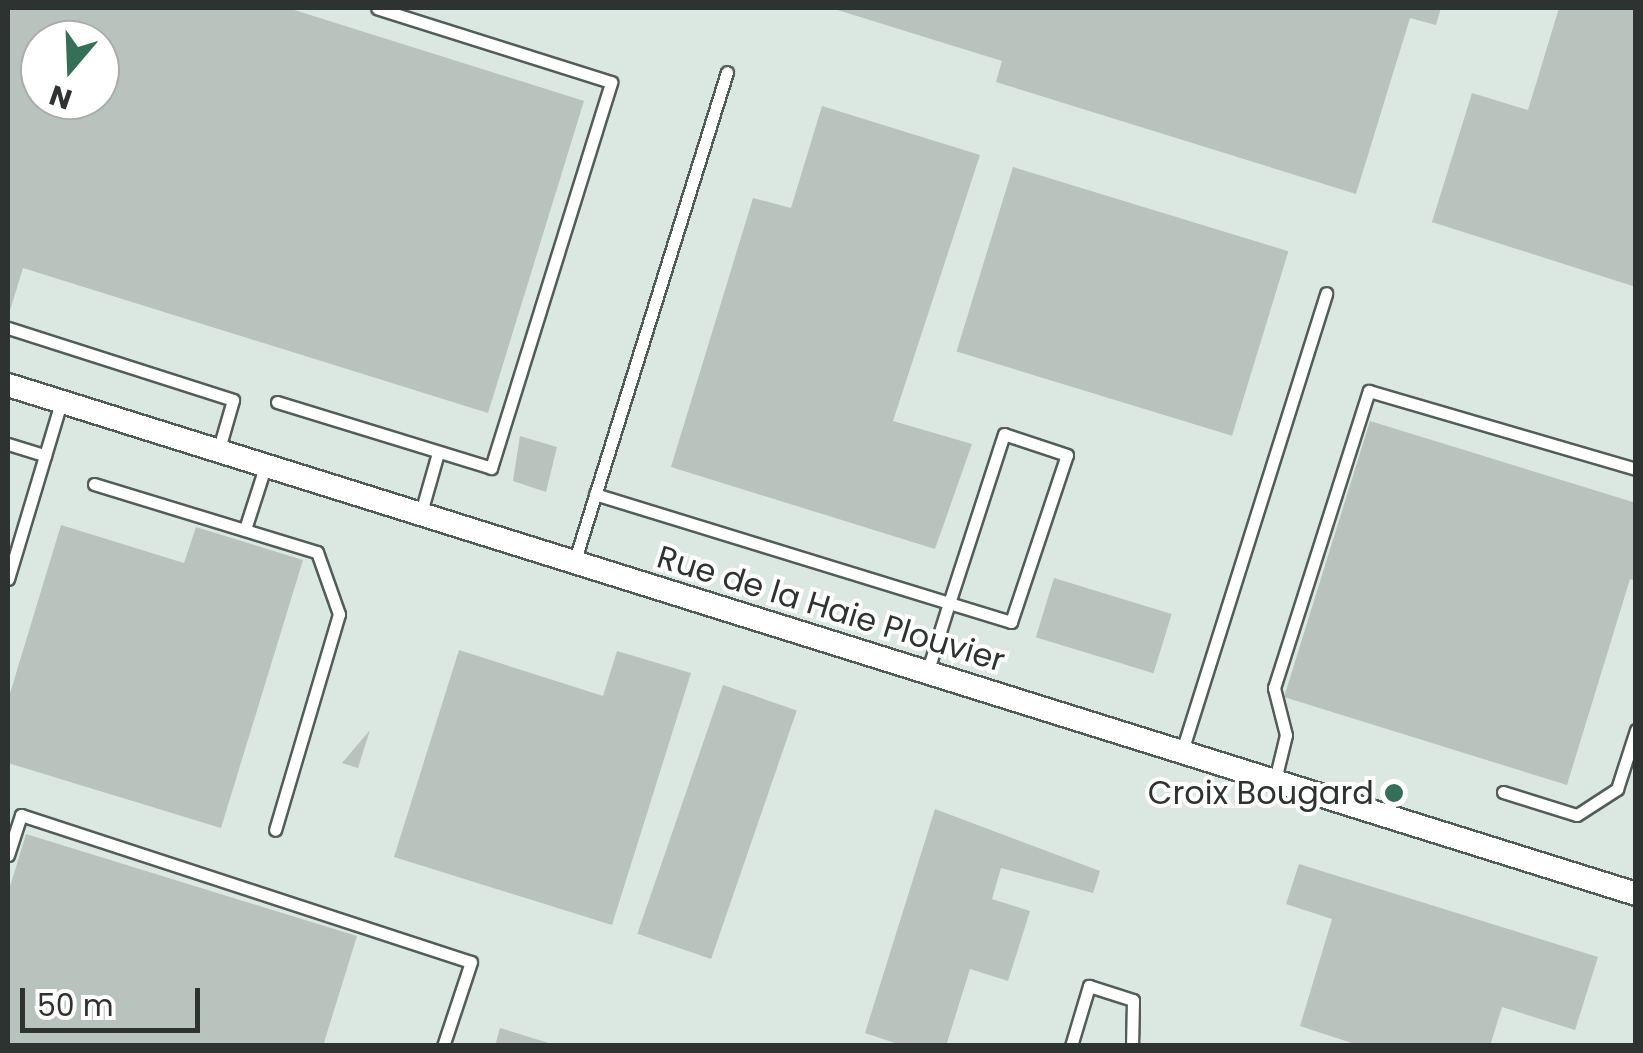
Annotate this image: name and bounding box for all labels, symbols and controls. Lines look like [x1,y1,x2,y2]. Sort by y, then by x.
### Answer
north arrow [20,20,120,120]
text: N [44,75,77,119]
street label: Rue de la Haie Plouvier [653,538,1009,680]
place label: Croix Bougard [1148,774,1374,812]
marker: Croix Bougard [1383,782,1405,804]
scale bar [25,968,205,1030]
text: 50 m [37,984,114,1027]

